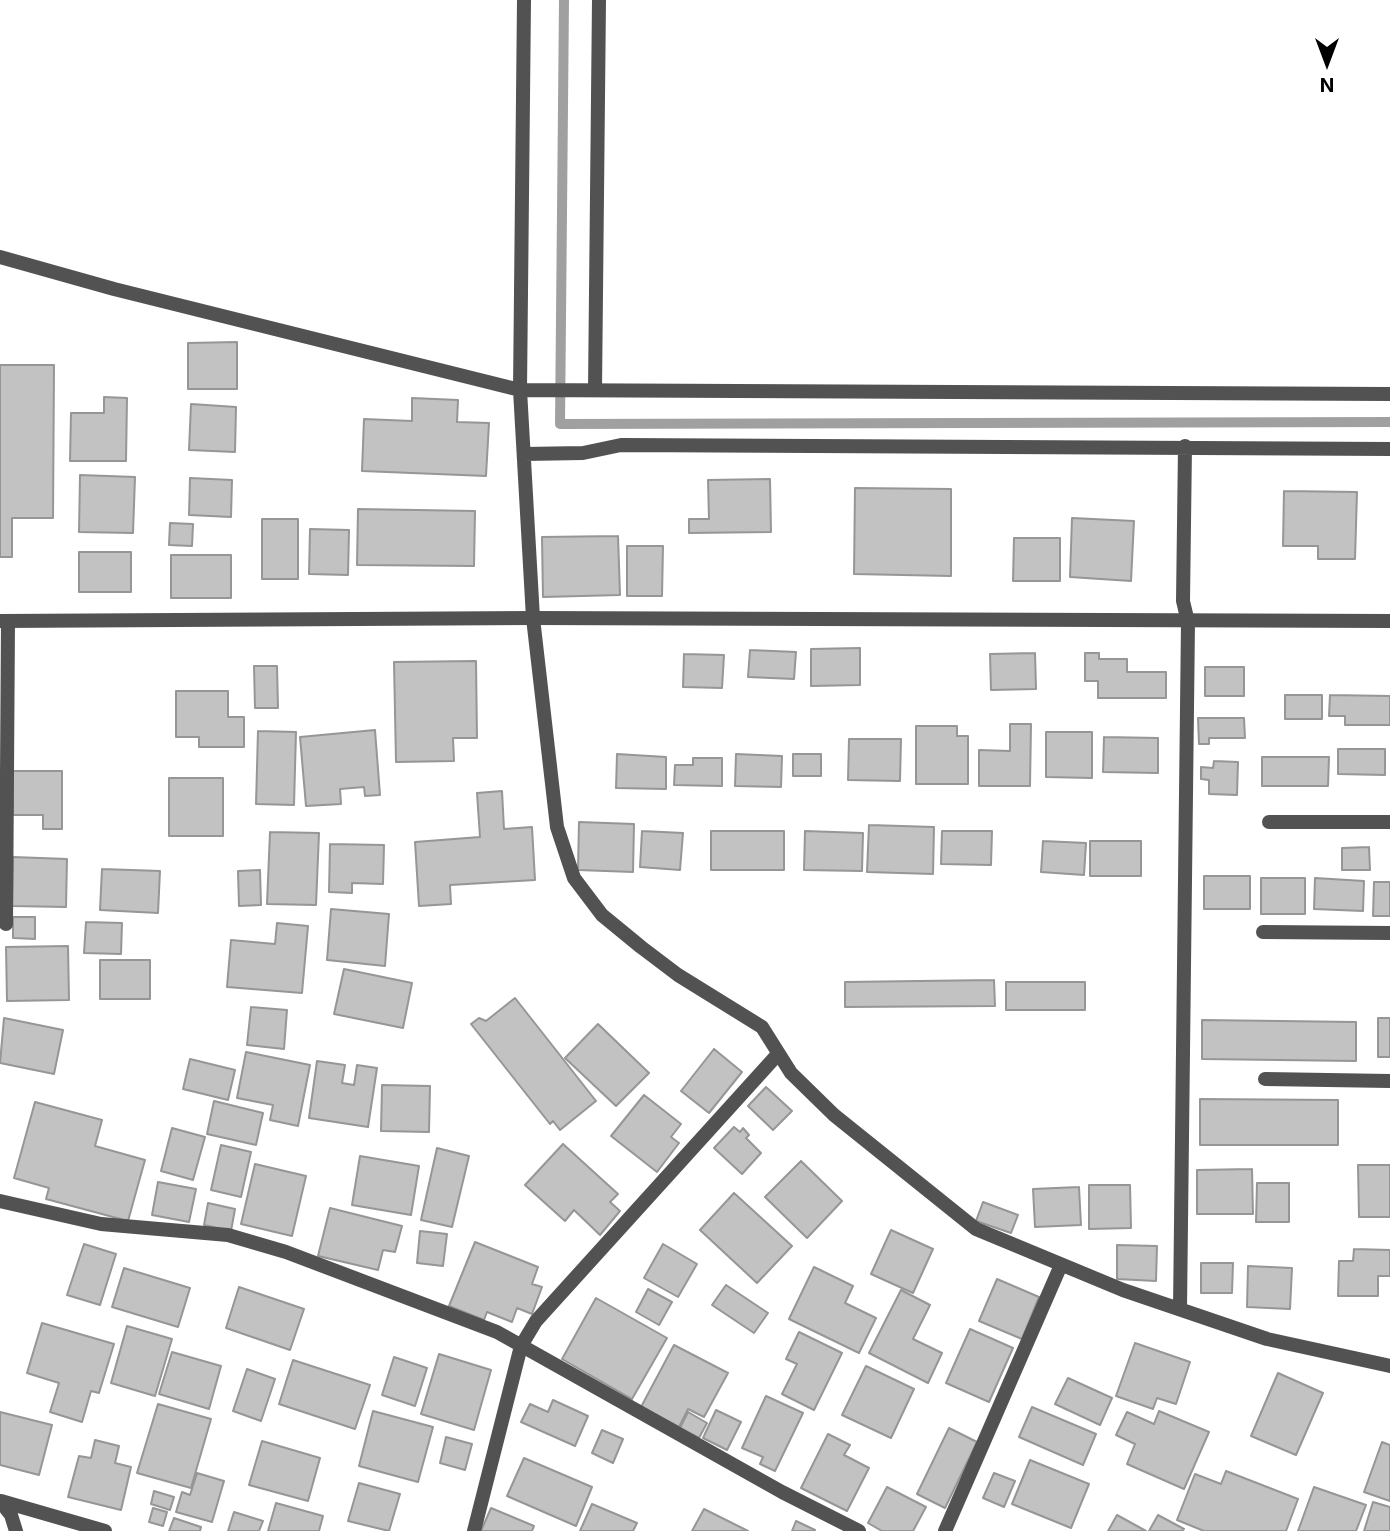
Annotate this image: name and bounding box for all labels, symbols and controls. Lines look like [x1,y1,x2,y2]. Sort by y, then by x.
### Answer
north arrow [1292,28,1362,98]
text: N [1320,73,1334,96]

